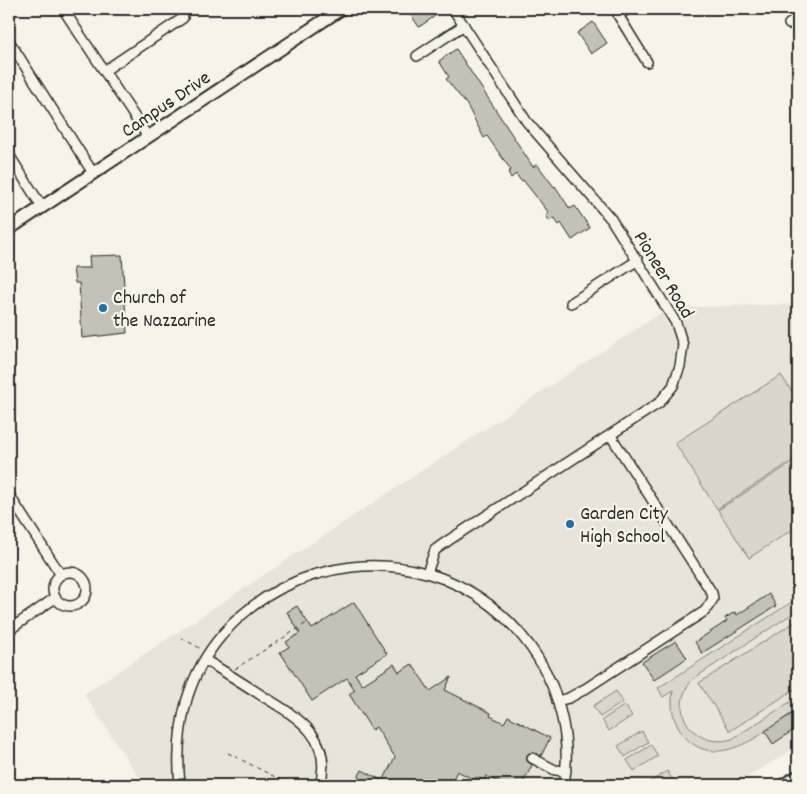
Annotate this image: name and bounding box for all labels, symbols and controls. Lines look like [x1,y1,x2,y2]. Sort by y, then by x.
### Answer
street label: Campus Drive [116,65,217,146]
street label: Pioneer Road [625,226,700,325]
place label: Church of the Nazzarine [113,285,216,336]
marker: Church of the Nazzarine [97,302,109,314]
place label: Garden City High School [580,501,669,552]
marker: Garden City High School [564,518,576,530]

